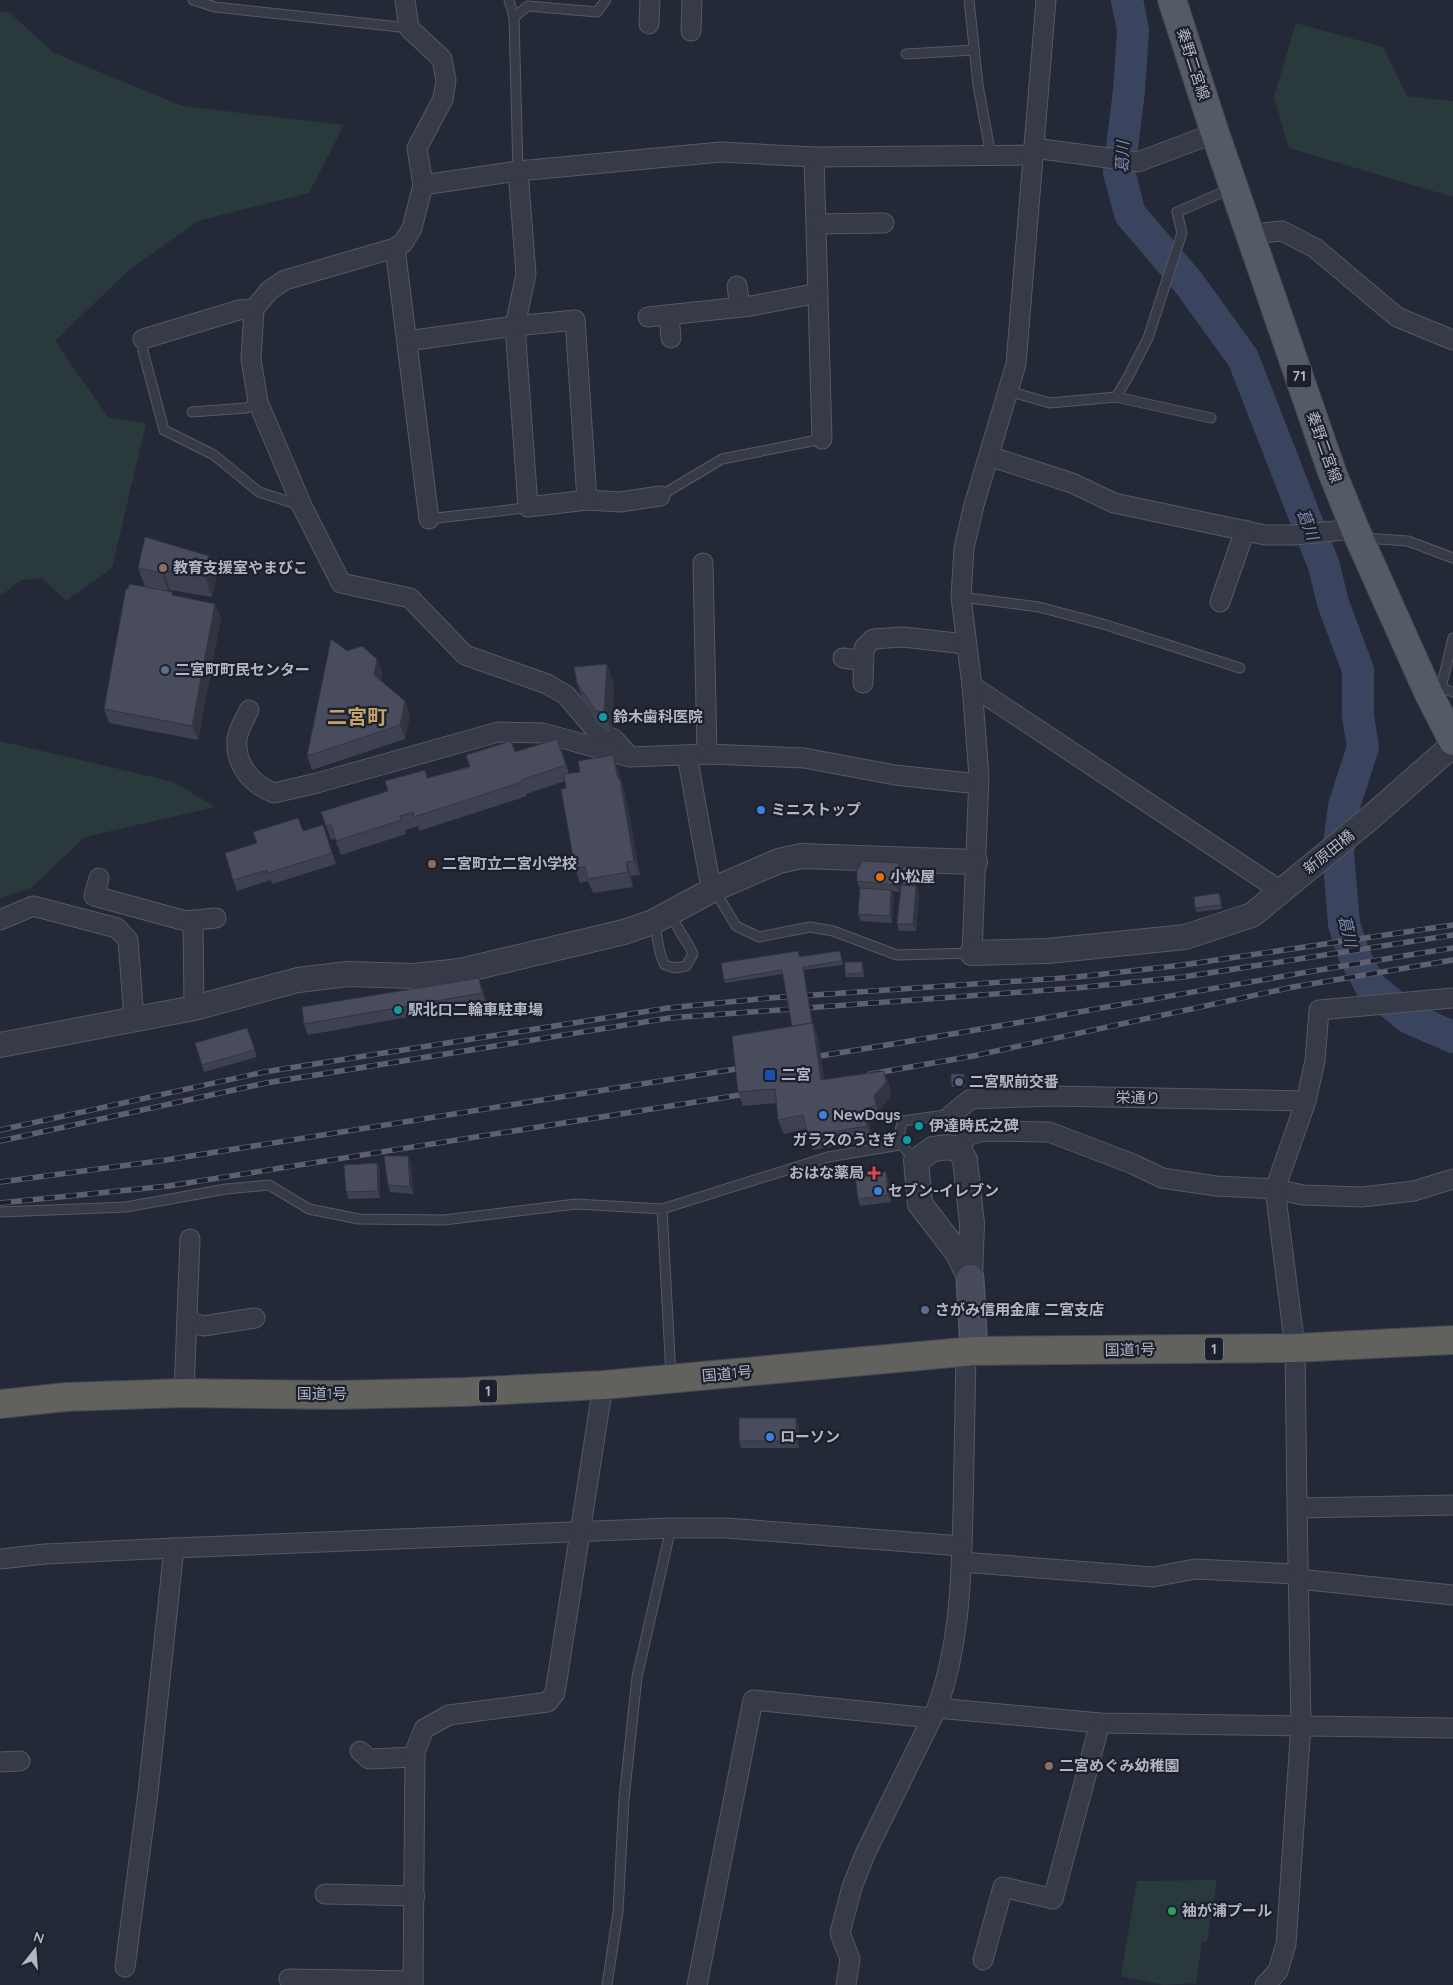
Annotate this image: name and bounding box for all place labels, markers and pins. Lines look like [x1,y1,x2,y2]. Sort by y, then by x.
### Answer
place label: 教育支援室やまびこ [173,558,308,577]
marker: 教育支援室やまびこ [157,562,169,574]
place label: 二宮町町民センター [175,660,310,679]
marker: 二宮町町民センター [159,664,171,676]
place label: 鈴木歯科医院 [613,707,703,726]
marker: 鈴木歯科医院 [597,711,609,723]
place label: ミニストップ [771,800,861,819]
marker: ミニストップ [755,804,767,816]
place label: 二宮町立二宮小学校 [442,854,577,873]
marker: 二宮町立二宮小学校 [426,858,438,870]
place label: 小松屋 [890,867,935,886]
marker: 小松屋 [874,871,886,883]
place label: 駅北口二輪車駐車場 [408,1000,543,1019]
marker: 駅北口二輪車駐車場 [392,1004,404,1016]
place label: 二宮 [781,1065,811,1084]
marker: 二宮 [763,1068,777,1082]
place label: 二宮駅前交番 [969,1072,1059,1091]
marker: 二宮駅前交番 [953,1076,965,1088]
place label: NewDays [833,1105,900,1124]
marker: NewDays [817,1109,829,1121]
place label: 伊達時氏之碑 [929,1116,1019,1135]
marker: 伊達時氏之碑 [913,1120,925,1132]
place label: ガラスのうさぎ [792,1130,897,1149]
marker: ガラスのうさぎ [901,1134,913,1146]
place label: おはな薬局 [789,1163,864,1182]
marker: おはな薬局 [868,1167,880,1179]
place label: セブン-イレブン [888,1181,999,1200]
marker: セブン-イレブン [872,1185,884,1197]
place label: さがみ信用金庫 二宮支店 [935,1300,1104,1319]
marker: さがみ信用金庫 二宮支店 [919,1304,931,1316]
place label: ローソン [780,1427,840,1446]
marker: ローソン [764,1431,776,1443]
place label: 二宮めぐみ幼稚園 [1059,1756,1179,1775]
marker: 二宮めぐみ幼稚園 [1043,1760,1055,1772]
place label: 袖が浦プール [1182,1901,1272,1920]
marker: 袖が浦プール [1166,1905,1178,1917]

